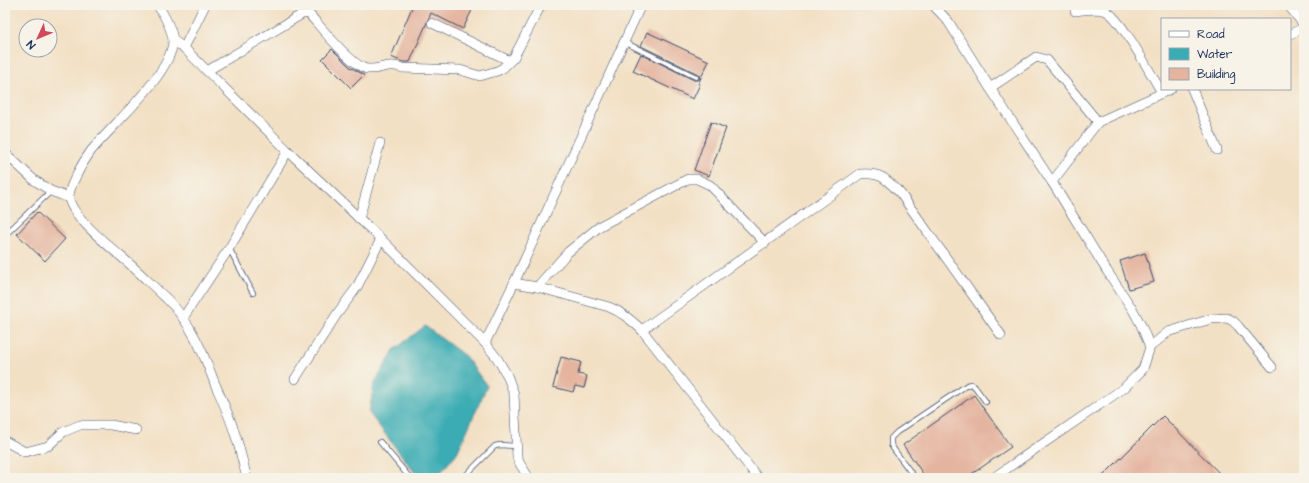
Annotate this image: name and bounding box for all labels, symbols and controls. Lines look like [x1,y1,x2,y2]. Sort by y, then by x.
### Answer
north arrow [18,18,58,58]
legend [1161,18,1291,90]
text: Road [1197,26,1225,43]
text: N [23,37,39,52]
text: Water [1197,46,1233,63]
text: Building [1197,66,1235,84]

